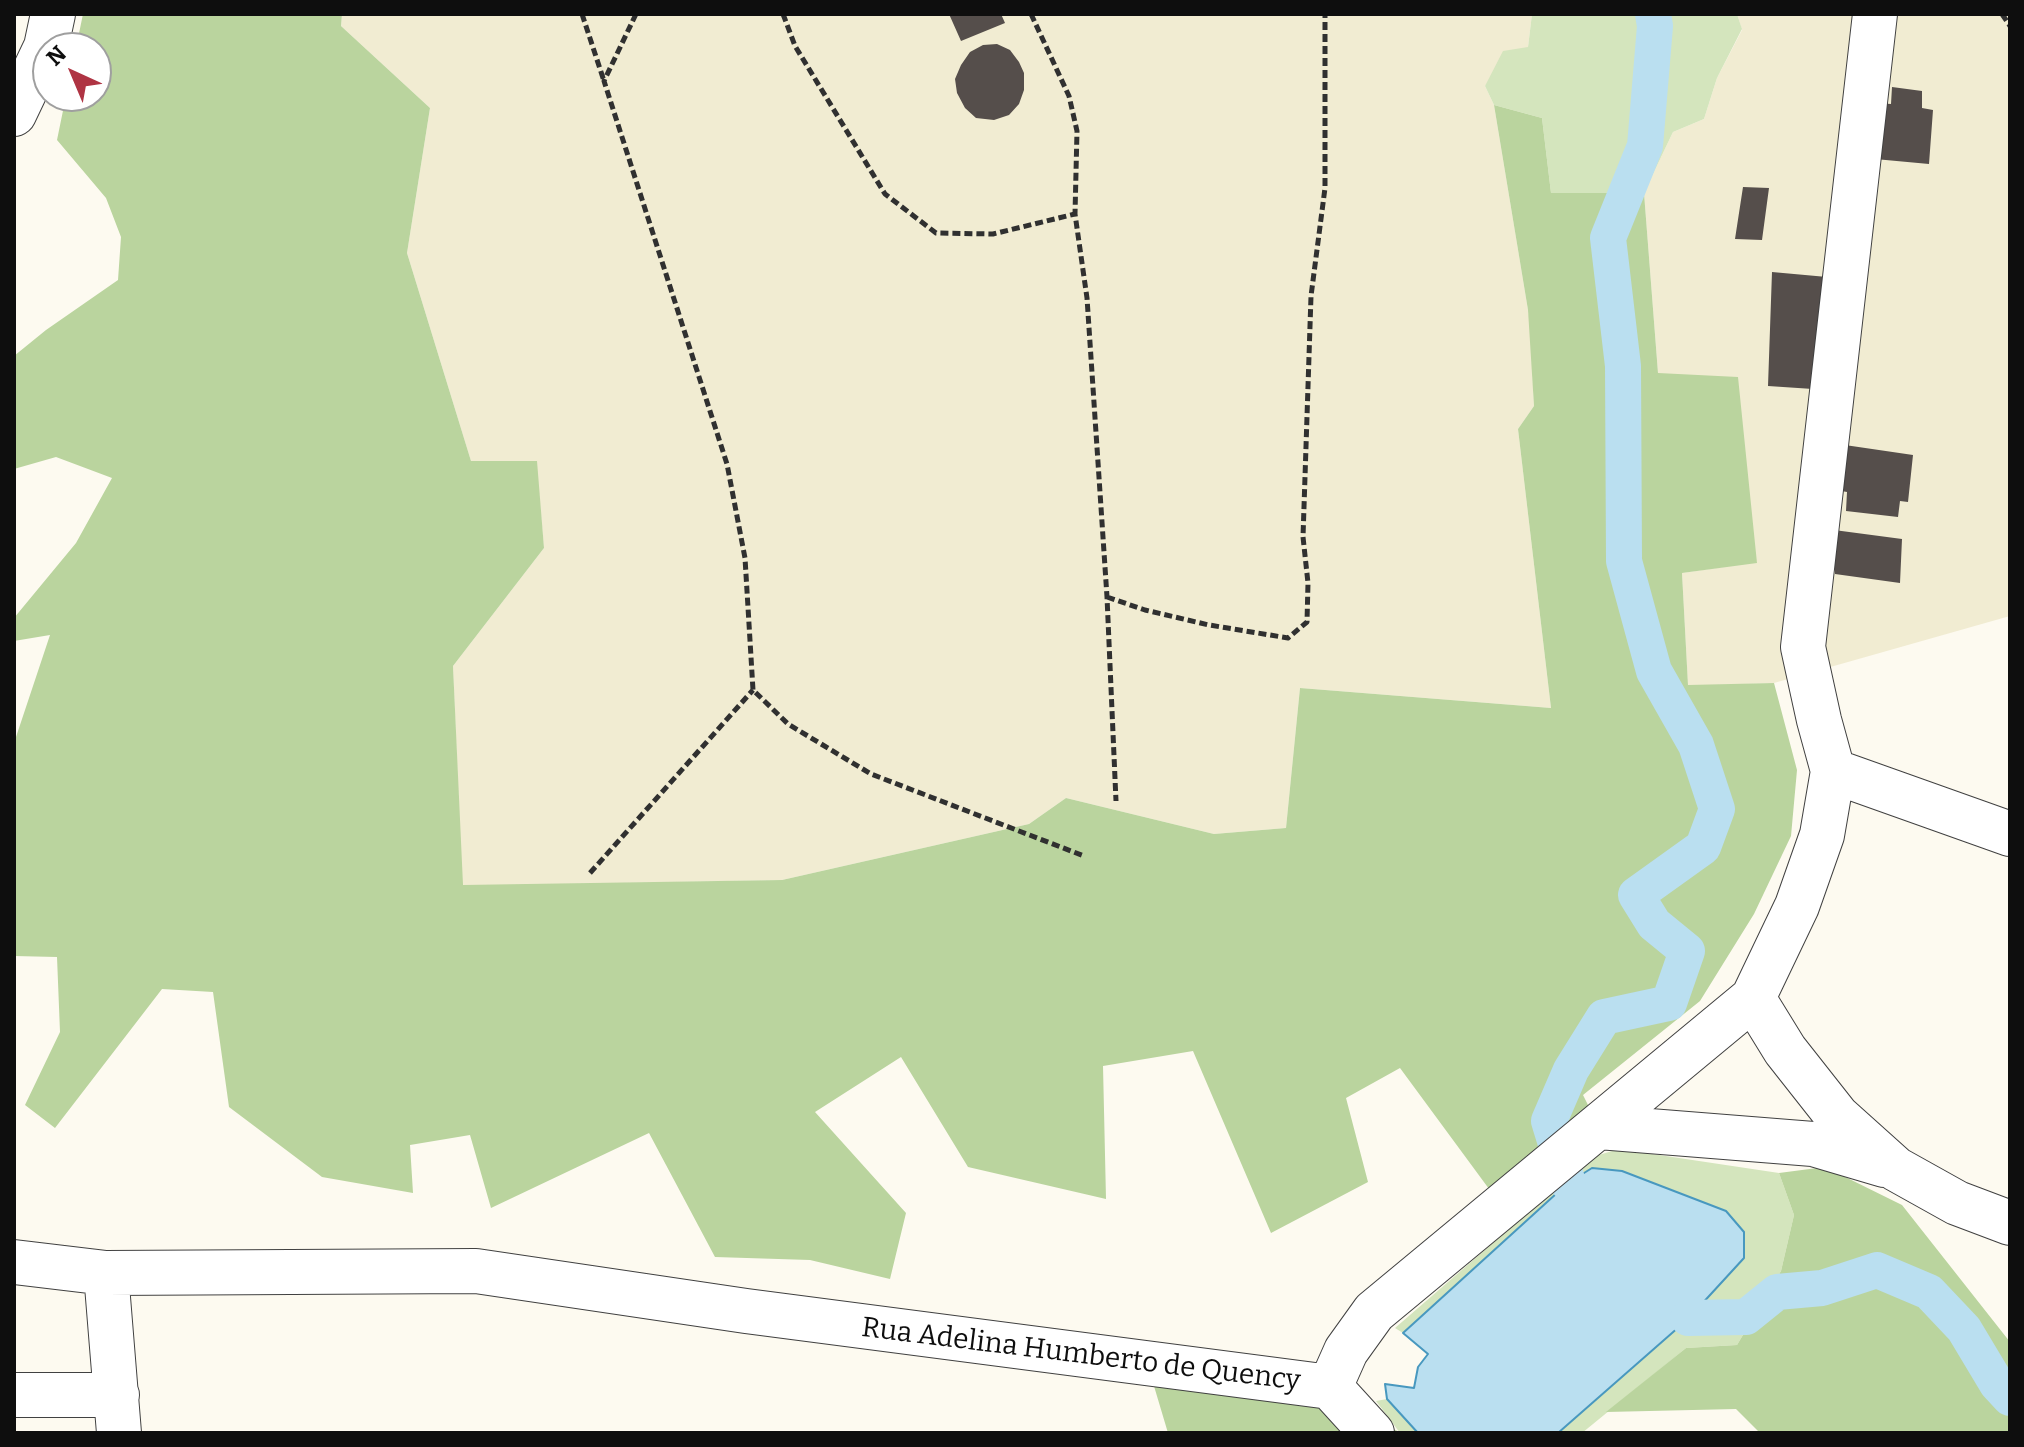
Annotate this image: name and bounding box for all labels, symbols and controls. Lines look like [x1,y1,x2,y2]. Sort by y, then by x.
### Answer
north arrow [32,32,112,112]
text: N [41,40,72,71]
street label: Rua Adelina Humberto de Quency [860,1311,1302,1399]

